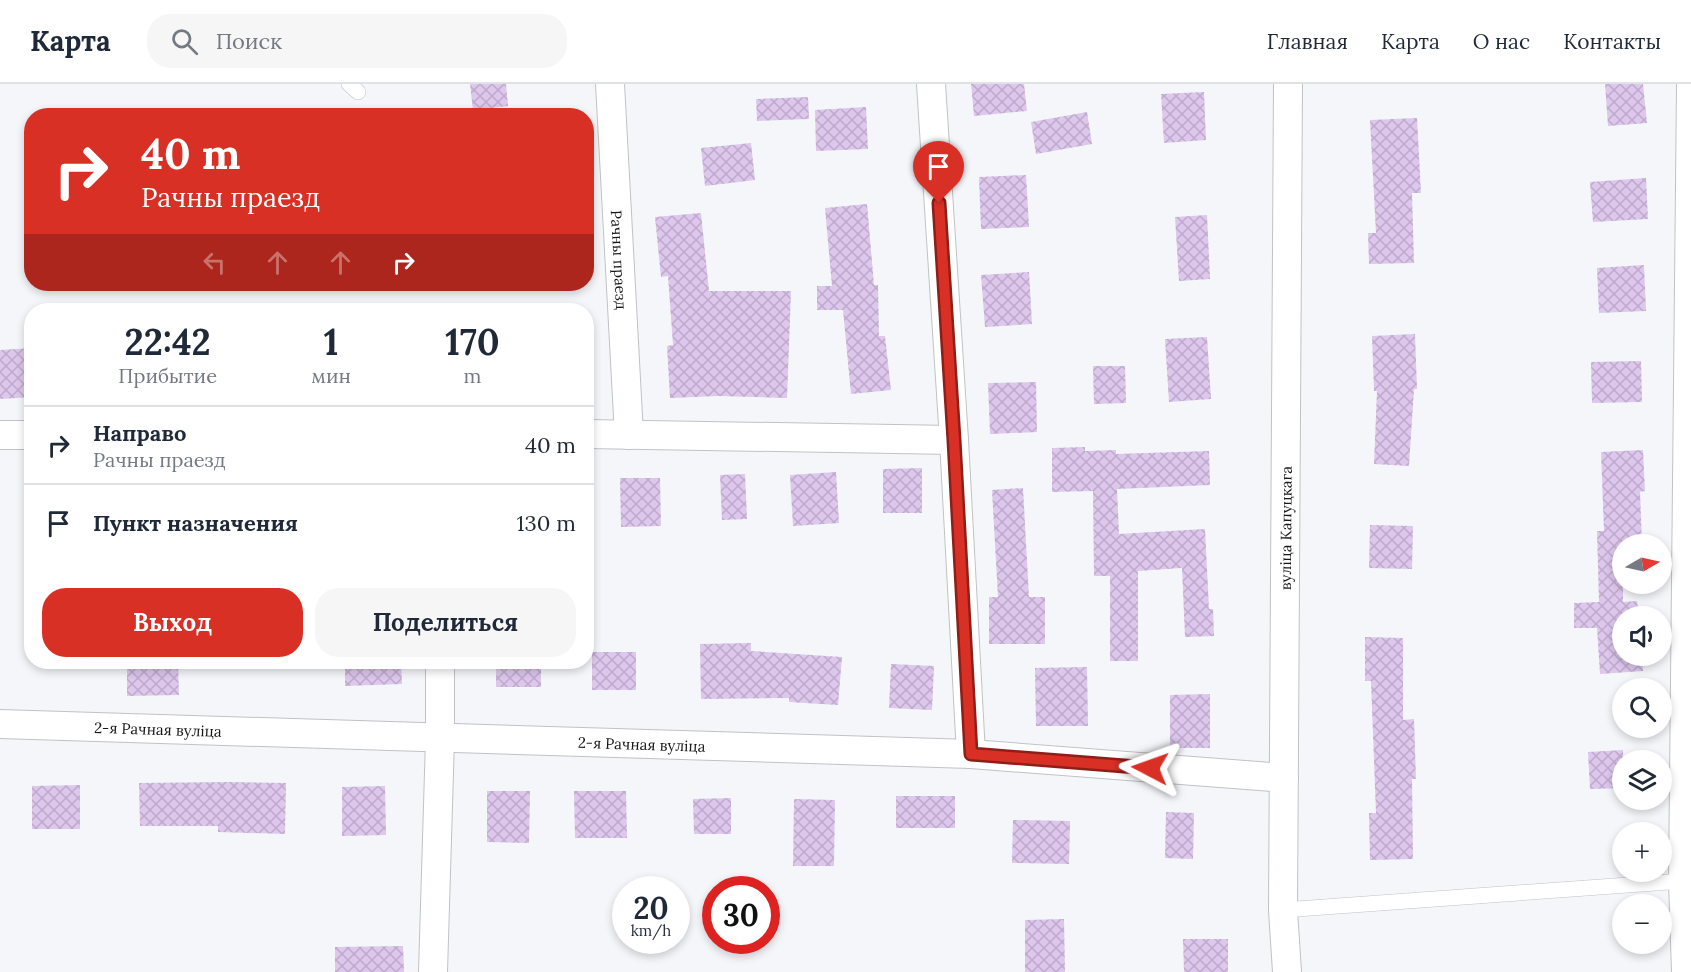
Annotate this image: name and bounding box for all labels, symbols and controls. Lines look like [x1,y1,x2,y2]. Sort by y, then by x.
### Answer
search box [147,14,567,68]
text: Карта [30,23,111,59]
icon: search [168,25,201,58]
text: Поиск [216,27,282,55]
text: Главная [1267,28,1348,55]
text: Карта [1381,28,1440,55]
text: О нас [1473,28,1530,55]
text: Контакты [1563,28,1661,55]
text: 40 m [141,127,240,181]
icon: right [42,132,120,210]
pin [913,141,964,203]
icon: arrive [922,150,955,183]
text: Рачны праезд [141,180,320,214]
street label: Рачны праезд [607,210,632,310]
icon: left [198,246,231,279]
icon: ahead [261,246,294,279]
icon: ahead [324,246,357,279]
icon: right [387,246,420,279]
text: 22:42 [125,319,211,365]
text: 1 [324,319,338,365]
text: 170 [445,319,500,365]
text: Прибытие [118,363,217,388]
text: мин [311,363,351,388]
text: m [464,363,481,388]
text: Направо [93,419,187,447]
icon: right [42,429,75,462]
text: 40 m [525,431,576,459]
text: Рачны праезд [93,447,226,472]
street label: вуліца Капуцкага [1275,466,1295,590]
icon: arrive [42,507,75,540]
text: Пункт назначения [93,509,298,537]
text: 130 m [517,509,576,537]
north arrow [1612,534,1672,594]
map controls [1612,534,1672,954]
button: Выход [42,588,303,657]
button: Поделиться [315,588,576,657]
button: sound [1612,606,1672,666]
button: search [1612,678,1672,738]
street label: 2-я Рачная вуліца [94,717,222,740]
street label: 2-я Рачная вуліца [578,732,706,755]
position arrow [1118,736,1182,800]
button: layers [1612,750,1672,810]
button: + [1612,822,1672,882]
speed limit sign: 30 [702,876,780,954]
text: 20 [633,889,669,927]
button: − [1612,894,1672,954]
text: km/h [631,921,671,940]

